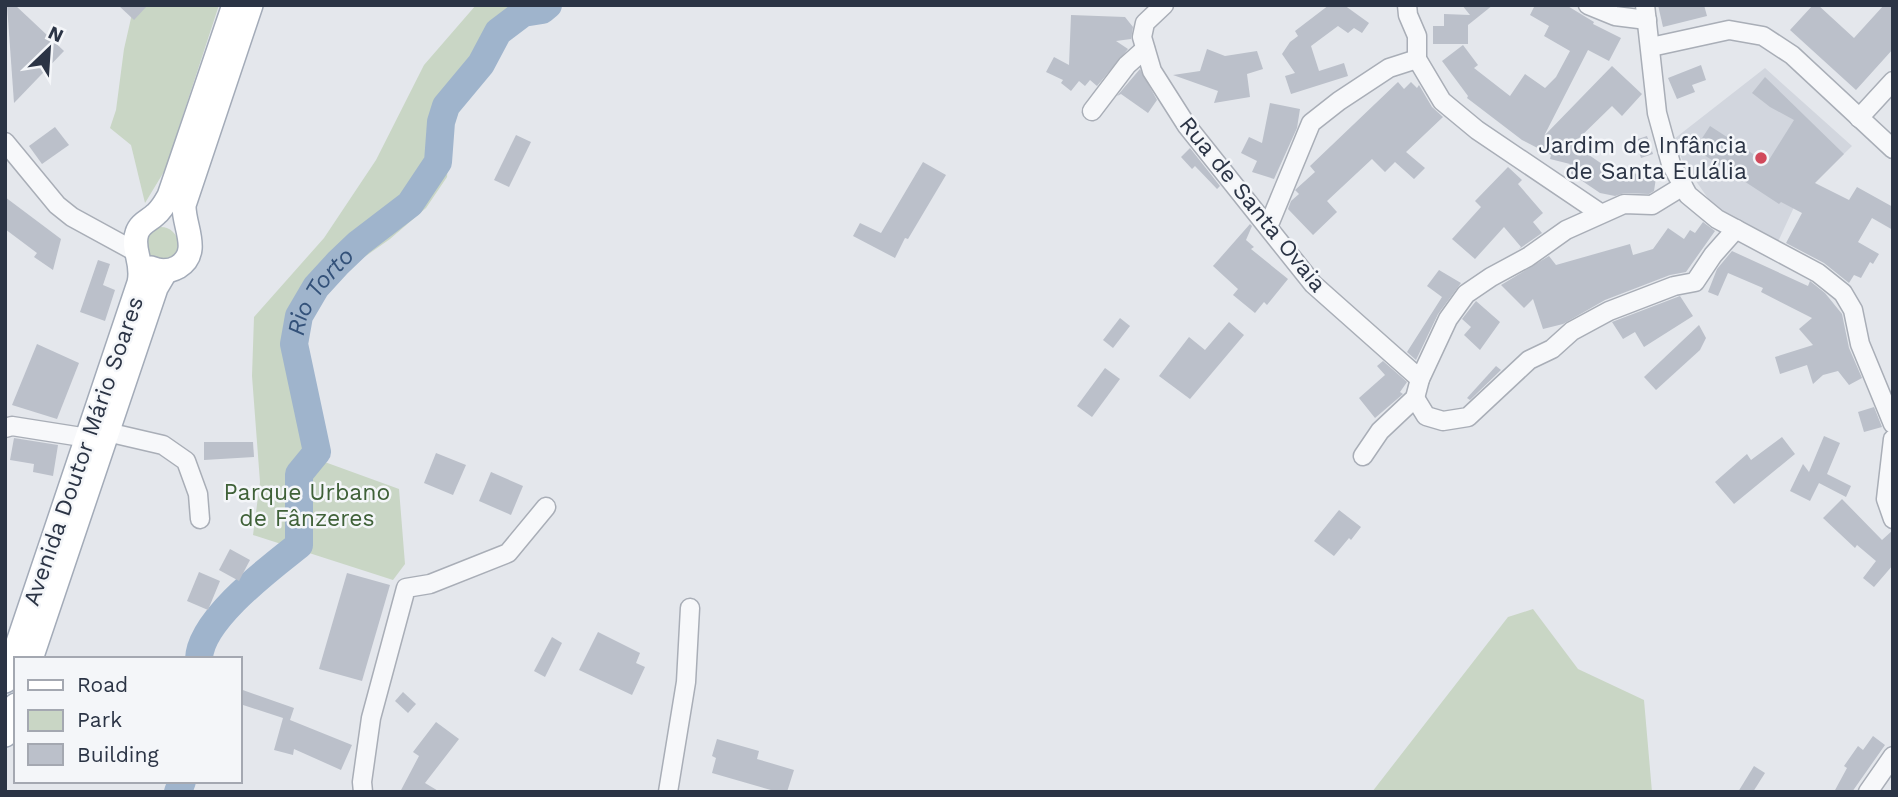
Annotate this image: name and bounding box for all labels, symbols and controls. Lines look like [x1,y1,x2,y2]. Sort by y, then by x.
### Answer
north arrow [14,14,84,84]
text: N [45,21,67,47]
street label: Rua de Santa Ovaia [1174,111,1332,297]
place label: Jardim de Infância de Santa Eulália [1538,132,1747,185]
marker: Jardim de Infância de Santa Eulália [1753,150,1769,166]
water label: Rio Torto [282,242,360,338]
street label: Avenida Doutor Mário Soares [18,293,149,609]
park label: Parque Urbano de Fânzeres [224,479,390,532]
legend [14,657,242,783]
text: Road [77,672,128,697]
text: Park [77,707,122,732]
text: Building [77,742,159,767]

